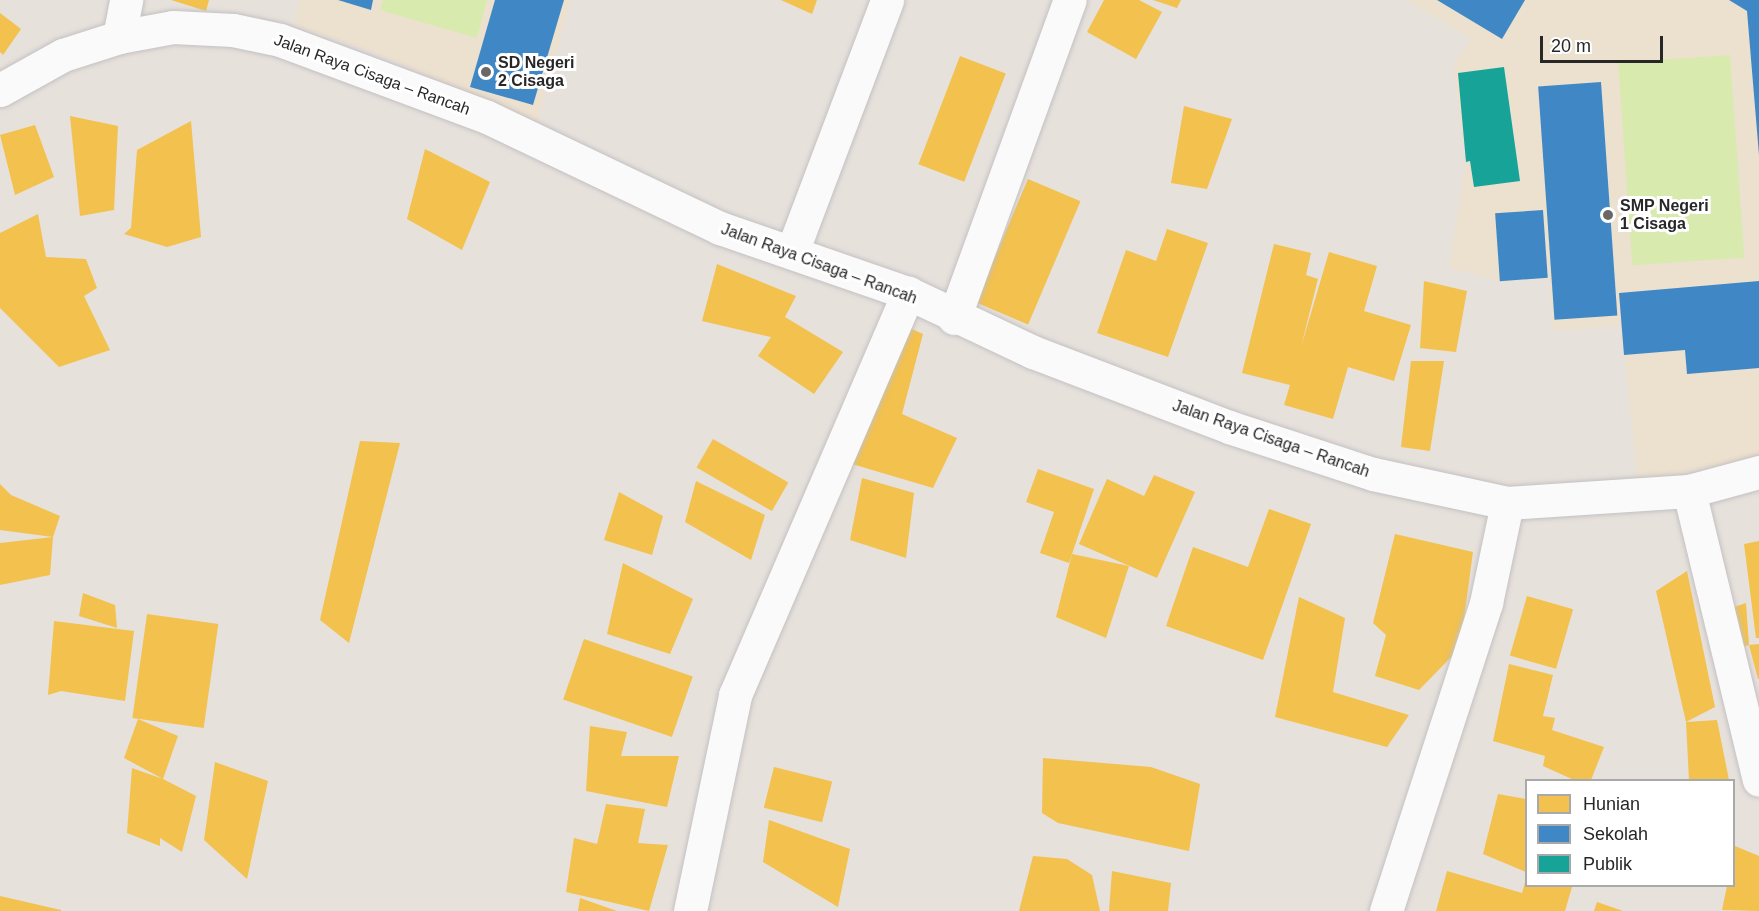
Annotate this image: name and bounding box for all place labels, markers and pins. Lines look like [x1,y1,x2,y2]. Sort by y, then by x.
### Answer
place label: SD Negeri 2 Cisaga [498,53,574,91]
marker: SD Negeri 2 Cisaga [479,65,493,79]
place label: SMP Negeri 1 Cisaga [1620,196,1709,234]
marker: SMP Negeri 1 Cisaga [1601,208,1615,222]

